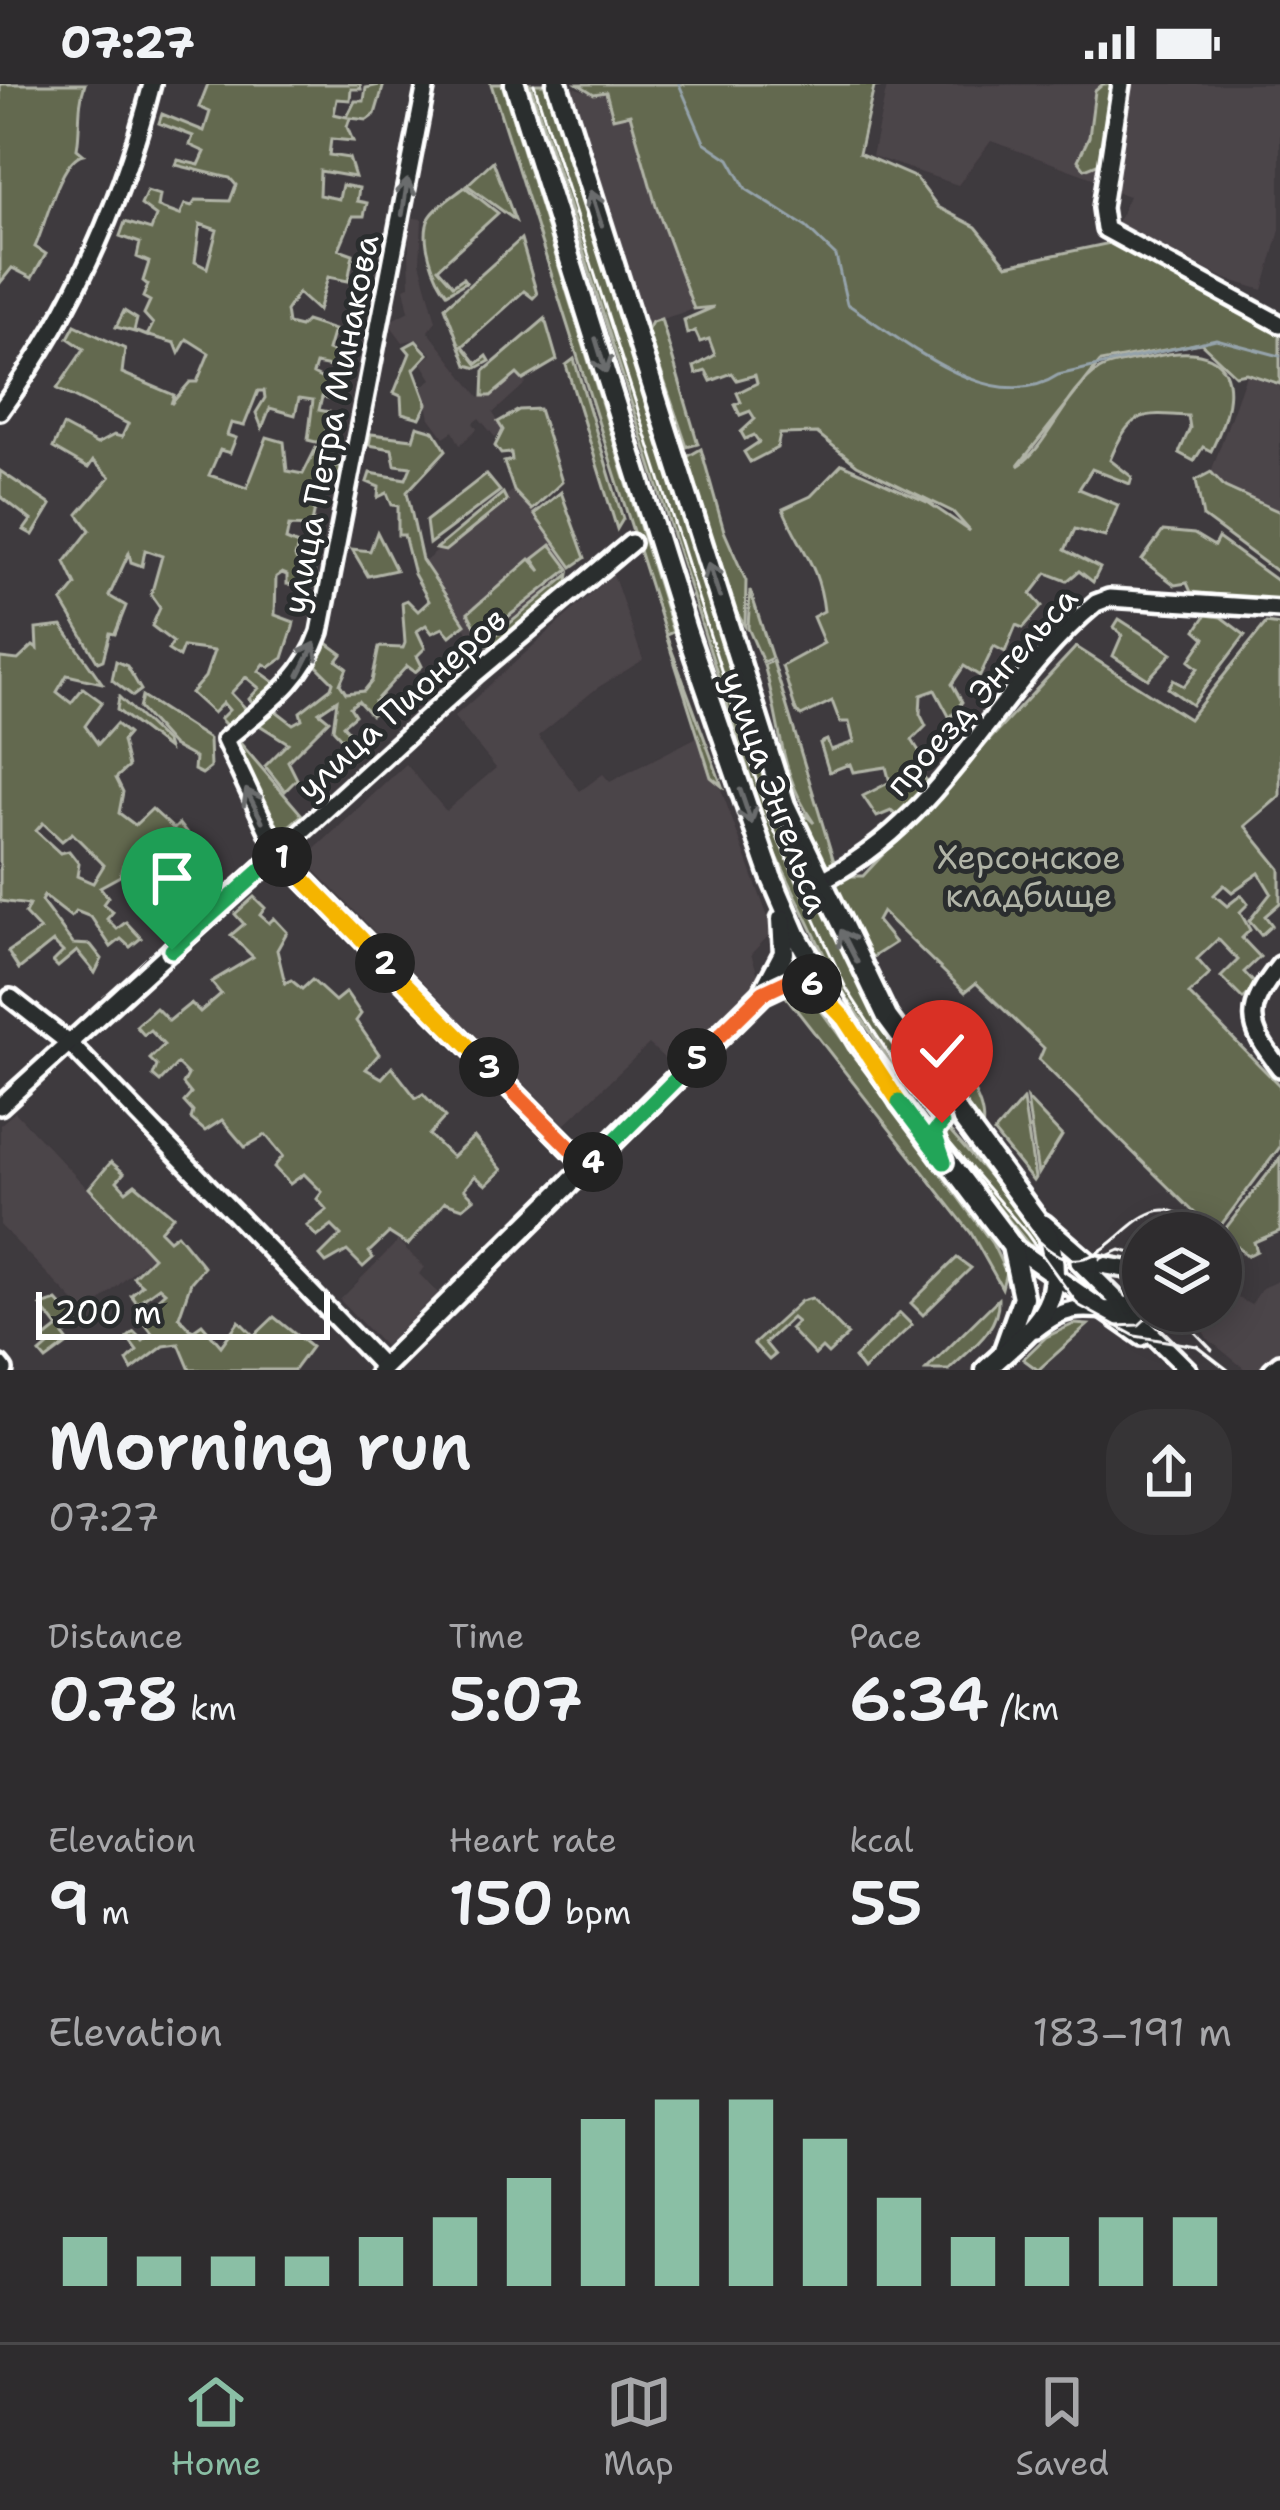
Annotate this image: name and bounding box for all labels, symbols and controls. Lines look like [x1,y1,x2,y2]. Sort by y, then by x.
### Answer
text: 07:27 [60,12,195,72]
one-way arrow [395,178,418,217]
one-way arrow [584,190,606,228]
street label: улица Петра Минакова [272,230,389,618]
one-way arrow [591,336,613,374]
one-way arrow [702,562,724,600]
street label: проезд Энгельса [875,577,1088,806]
street label: улица Пионеров [287,597,516,810]
one-way arrow [297,642,320,677]
street label: улица Энгельса [711,665,840,919]
one-way arrow [241,788,264,823]
one-way arrow [737,788,758,825]
pin [121,827,223,950]
pin: 1 [252,827,312,887]
text: 1 [274,834,290,879]
park label: Херсонское кладбище [937,835,1121,918]
icon: arrive [139,845,205,911]
one-way arrow [836,928,859,964]
pin: 2 [355,933,415,993]
text: 2 [373,940,397,985]
pin: 6 [782,954,842,1014]
text: 6 [800,961,824,1006]
pin [891,1000,993,1123]
icon: check [909,1018,975,1084]
pin: 5 [667,1028,727,1088]
text: 5 [687,1035,707,1080]
pin: 3 [459,1037,519,1097]
text: 3 [477,1044,501,1089]
pin: 4 [563,1132,623,1192]
text: 4 [581,1139,605,1184]
map controls [1122,1212,1242,1332]
button: layers [1122,1212,1242,1332]
scale bar [36,1286,330,1339]
text: 200 m [54,1290,162,1335]
text: Morning run [48,1402,472,1490]
button: share [1106,1409,1232,1535]
text: 07:27 [48,1491,160,1543]
text: Distance [48,1614,183,1659]
text: Time [449,1614,524,1659]
text: Pace [849,1614,922,1659]
text: 0.78 [48,1659,179,1739]
text: 5:07 [449,1659,583,1739]
text: 6:34 [849,1659,989,1739]
text: km [179,1686,237,1731]
text: /km [989,1686,1059,1731]
text: Elevation [48,1818,196,1863]
text: Heart rate [449,1818,617,1863]
text: kcal [849,1818,913,1863]
text: 9 [48,1863,90,1943]
text: 150 [449,1863,554,1943]
text: 55 [849,1863,923,1943]
text: m [90,1890,130,1935]
text: bpm [554,1890,631,1935]
text: Elevation [48,2006,223,2058]
text: 183–191 m [1033,2006,1232,2058]
tab: Home [171,2369,262,2486]
tab: Map [603,2369,674,2486]
tab: Saved [1015,2369,1109,2486]

